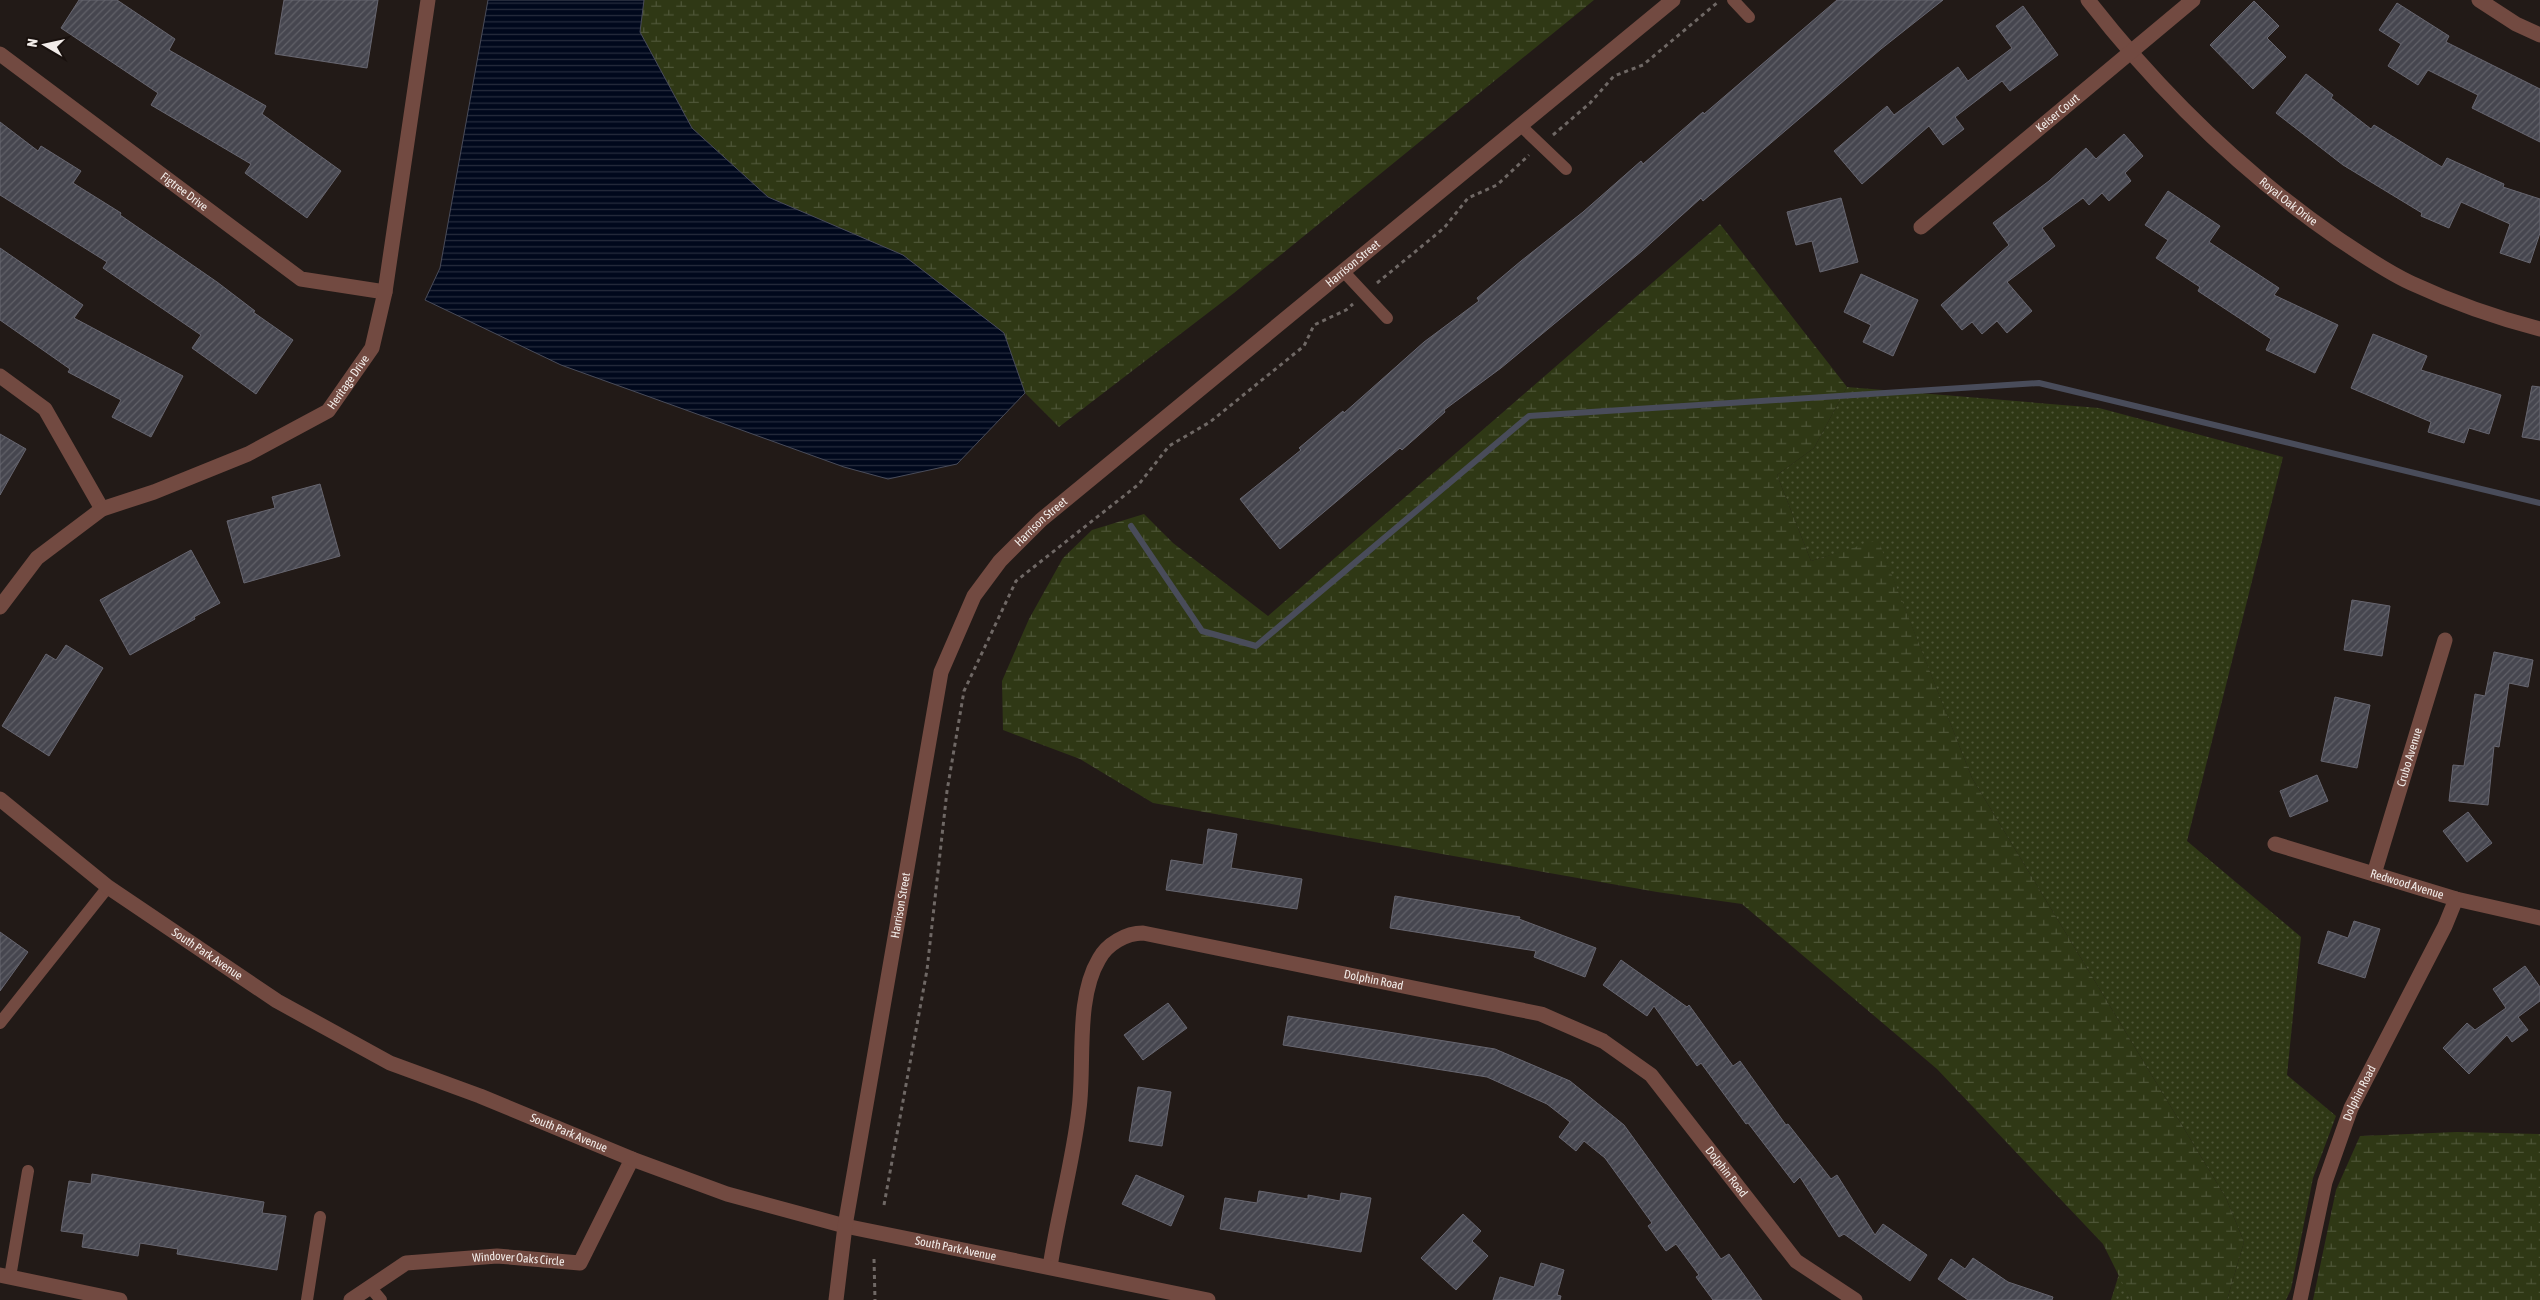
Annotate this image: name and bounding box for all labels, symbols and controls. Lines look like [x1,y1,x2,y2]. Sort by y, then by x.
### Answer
north arrow [20,20,70,70]
text: N [24,38,41,48]
street label: Keiser Court [2033,90,2083,135]
street label: Figtree Drive [158,169,211,214]
street label: Royal Oak Drive [2257,175,2320,229]
street label: Harrison Street [1323,237,1383,290]
street label: Heritage Drive [324,352,372,412]
street label: Harrison Street [1012,494,1070,549]
street label: Crubo Avenue [2394,726,2425,788]
street label: Redwood Avenue [2369,866,2445,902]
street label: Harrison Street [888,871,913,939]
street label: South Park Avenue [169,925,245,983]
street label: Dolphin Road [1343,967,1405,993]
street label: Dolphin Road [2340,1063,2379,1123]
street label: South Park Avenue [528,1111,610,1155]
street label: Dolphin Road [1702,1144,1750,1200]
street label: South Park Avenue [914,1233,998,1264]
street label: Windover Oaks Circle [472,1249,565,1269]

